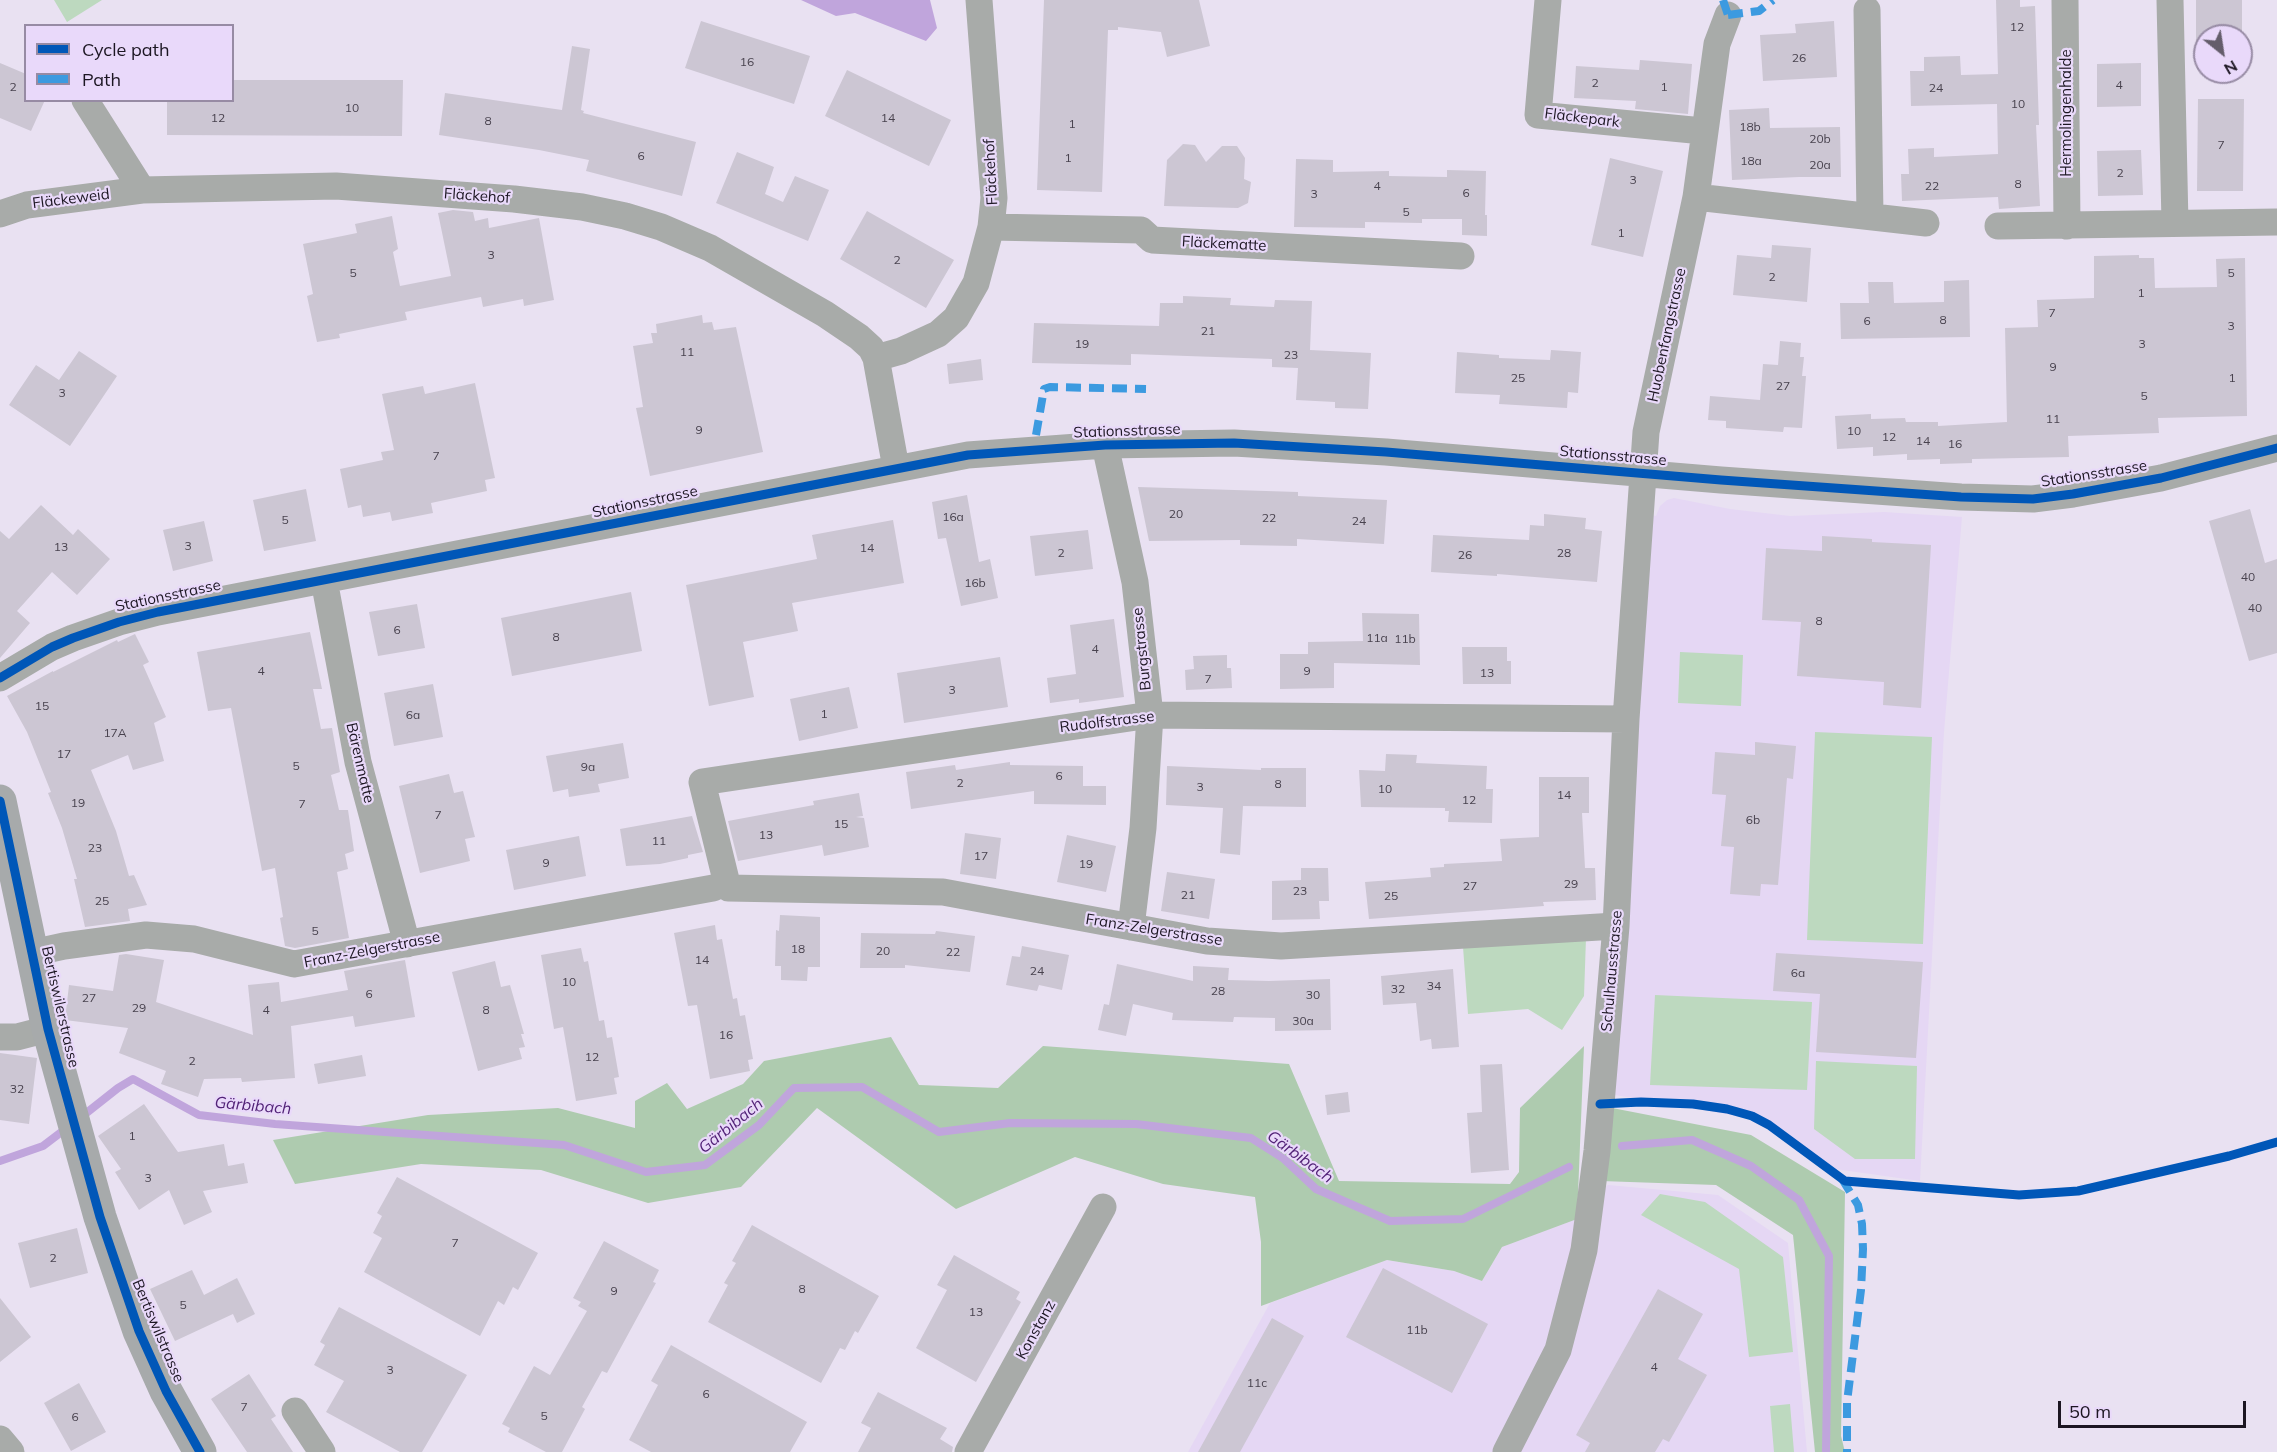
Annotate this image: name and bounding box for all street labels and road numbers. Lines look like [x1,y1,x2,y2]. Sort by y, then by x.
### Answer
street label: Hermolingenhalde [2057,49,2075,177]
street label: Fläckepark [1544,104,1620,132]
street label: Fläckehof [980,138,1002,206]
street label: Fläckeweid [31,185,111,213]
street label: Fläckehof [443,185,511,207]
street label: Fläckematte [1181,233,1267,255]
street label: Huobenfangstrasse [1644,266,1690,404]
street label: Stationsstrasse [1073,420,1181,442]
street label: Stationsstrasse [1559,442,1667,470]
street label: Stationsstrasse [2040,457,2148,491]
street label: Stationsstrasse [591,482,699,522]
street label: Stationsstrasse [114,576,222,616]
street label: Burgstrasse [1129,607,1155,691]
street label: Rudolfstrasse [1059,707,1155,737]
street label: Bärenmatte [342,721,378,805]
street label: Franz-Zelgerstrasse [1084,910,1224,950]
street label: Schulhausstrasse [1598,910,1626,1032]
street label: Franz-Zelgerstrasse [303,928,441,972]
street label: Bertiswilerstrasse [37,945,83,1069]
street label: Bertiswilstrasse [128,1277,188,1385]
street label: Konstanz [1012,1297,1060,1363]

